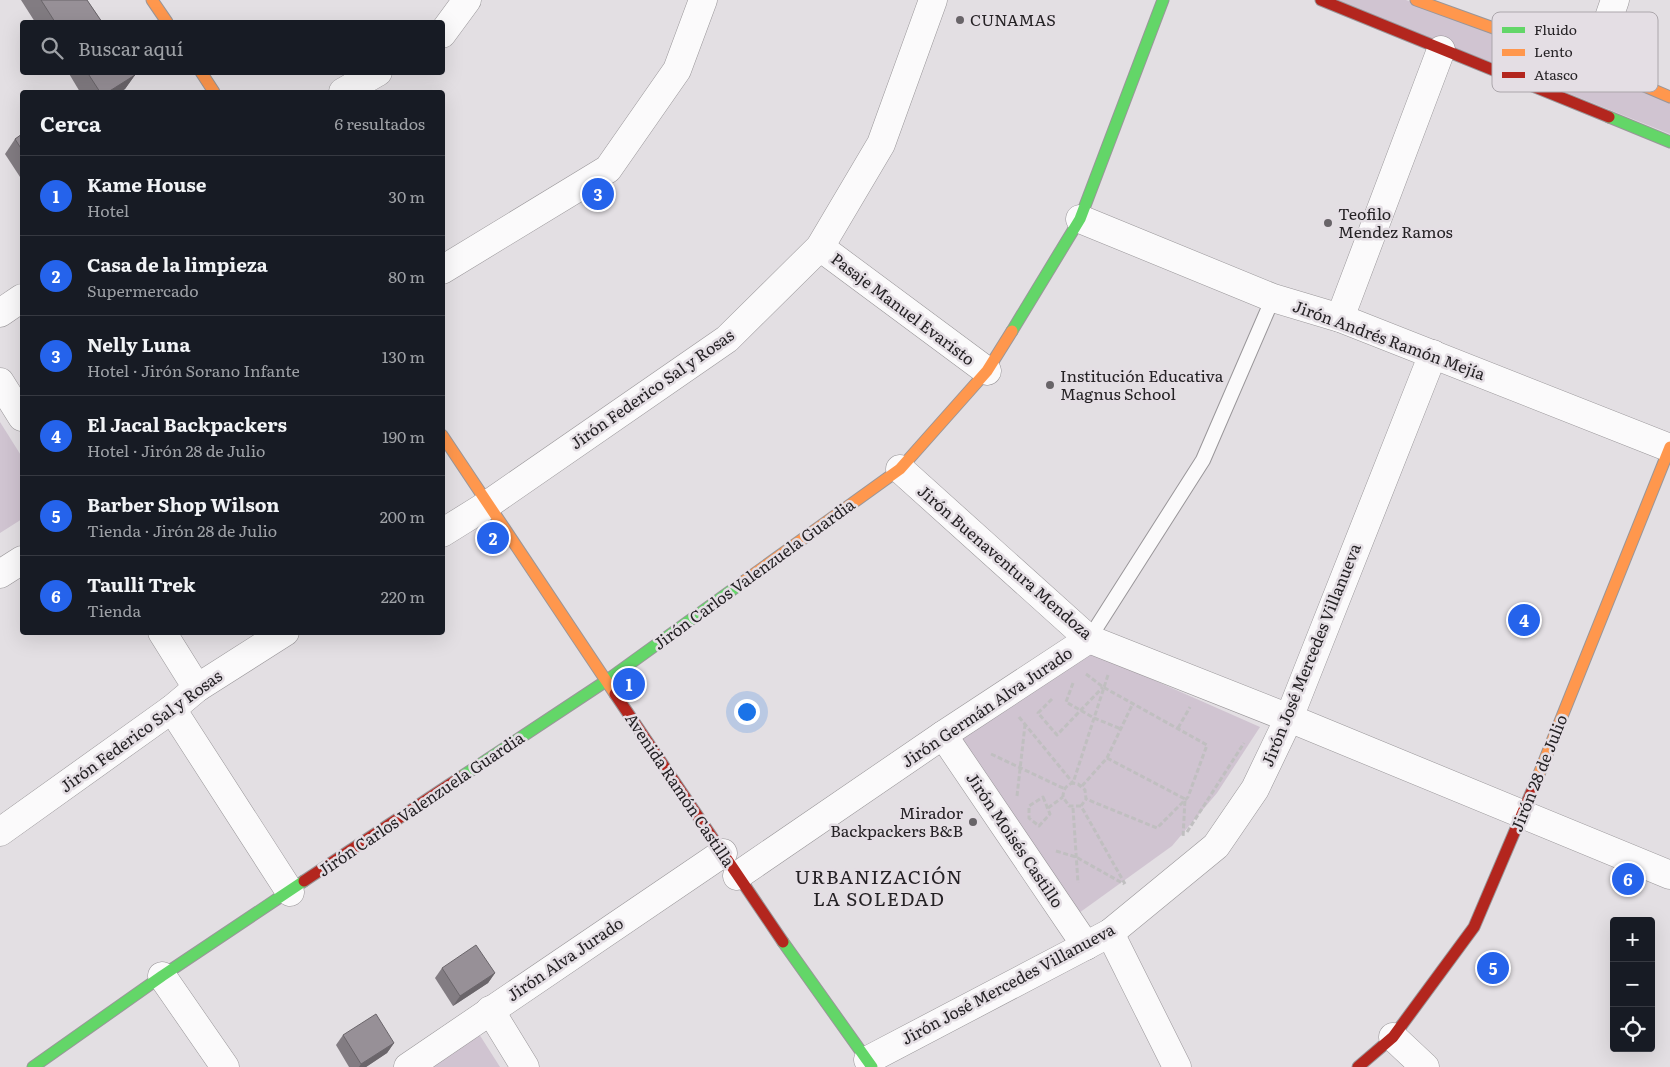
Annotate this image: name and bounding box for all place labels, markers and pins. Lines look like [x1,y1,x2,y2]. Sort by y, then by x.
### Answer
place label: CUNAMAS [970,7,1056,31]
marker: CUNAMAS [954,14,966,26]
pin: 3 [582,175,614,213]
place label: Teofilo Mendez Ramos [1338,201,1453,243]
marker: Teofilo Mendez Ramos [1322,217,1334,229]
place label: Institución Educativa Magnus School [1060,363,1224,405]
marker: Institución Educativa Magnus School [1044,379,1056,391]
pin: 2 [477,519,509,557]
pin: 4 [1508,601,1540,639]
pin: 1 [613,665,645,703]
place label: Mirador Backpackers B&B [830,800,963,842]
marker: Mirador Backpackers B&B [967,816,979,828]
pin: 6 [1612,860,1644,898]
pin: 5 [1477,949,1509,987]

